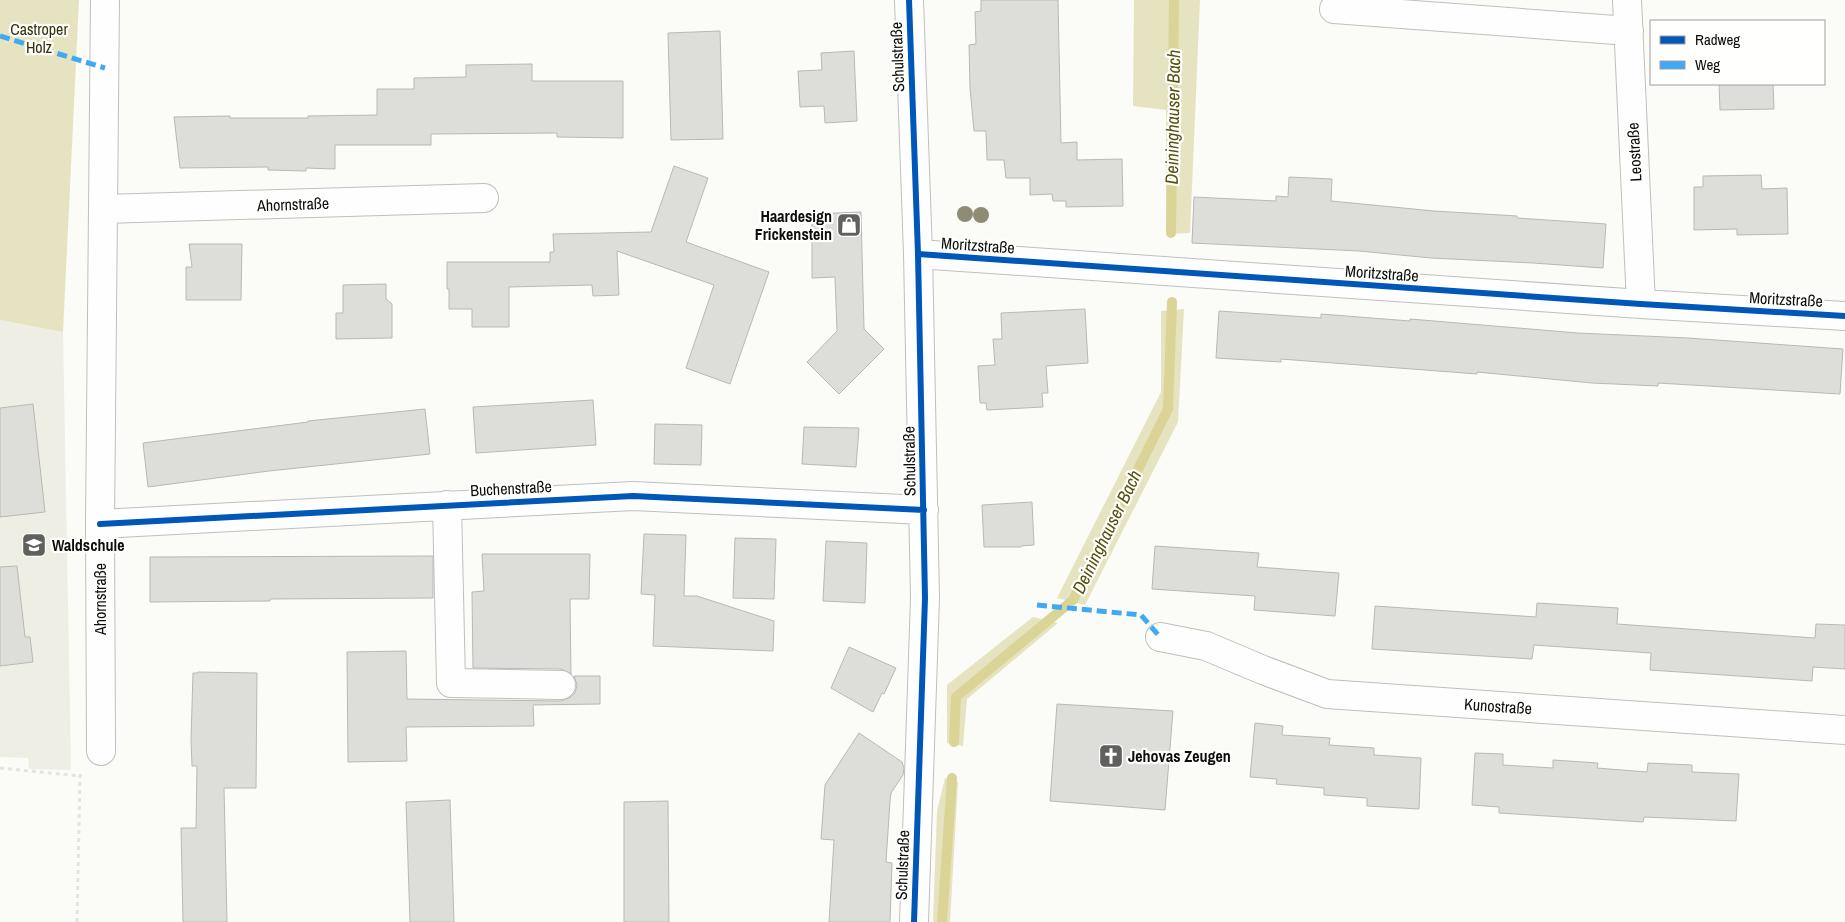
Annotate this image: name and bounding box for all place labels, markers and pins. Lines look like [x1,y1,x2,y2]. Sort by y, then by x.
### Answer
place label: Haardesign Frickenstein [755,205,832,245]
shop icon: Haardesign Frickenstein [836,212,862,238]
school or university icon: Waldschule [21,532,47,558]
place label: Waldschule [52,534,124,556]
church icon: Jehovas Zeugen [1098,743,1124,769]
place label: Jehovas Zeugen [1128,745,1231,767]

